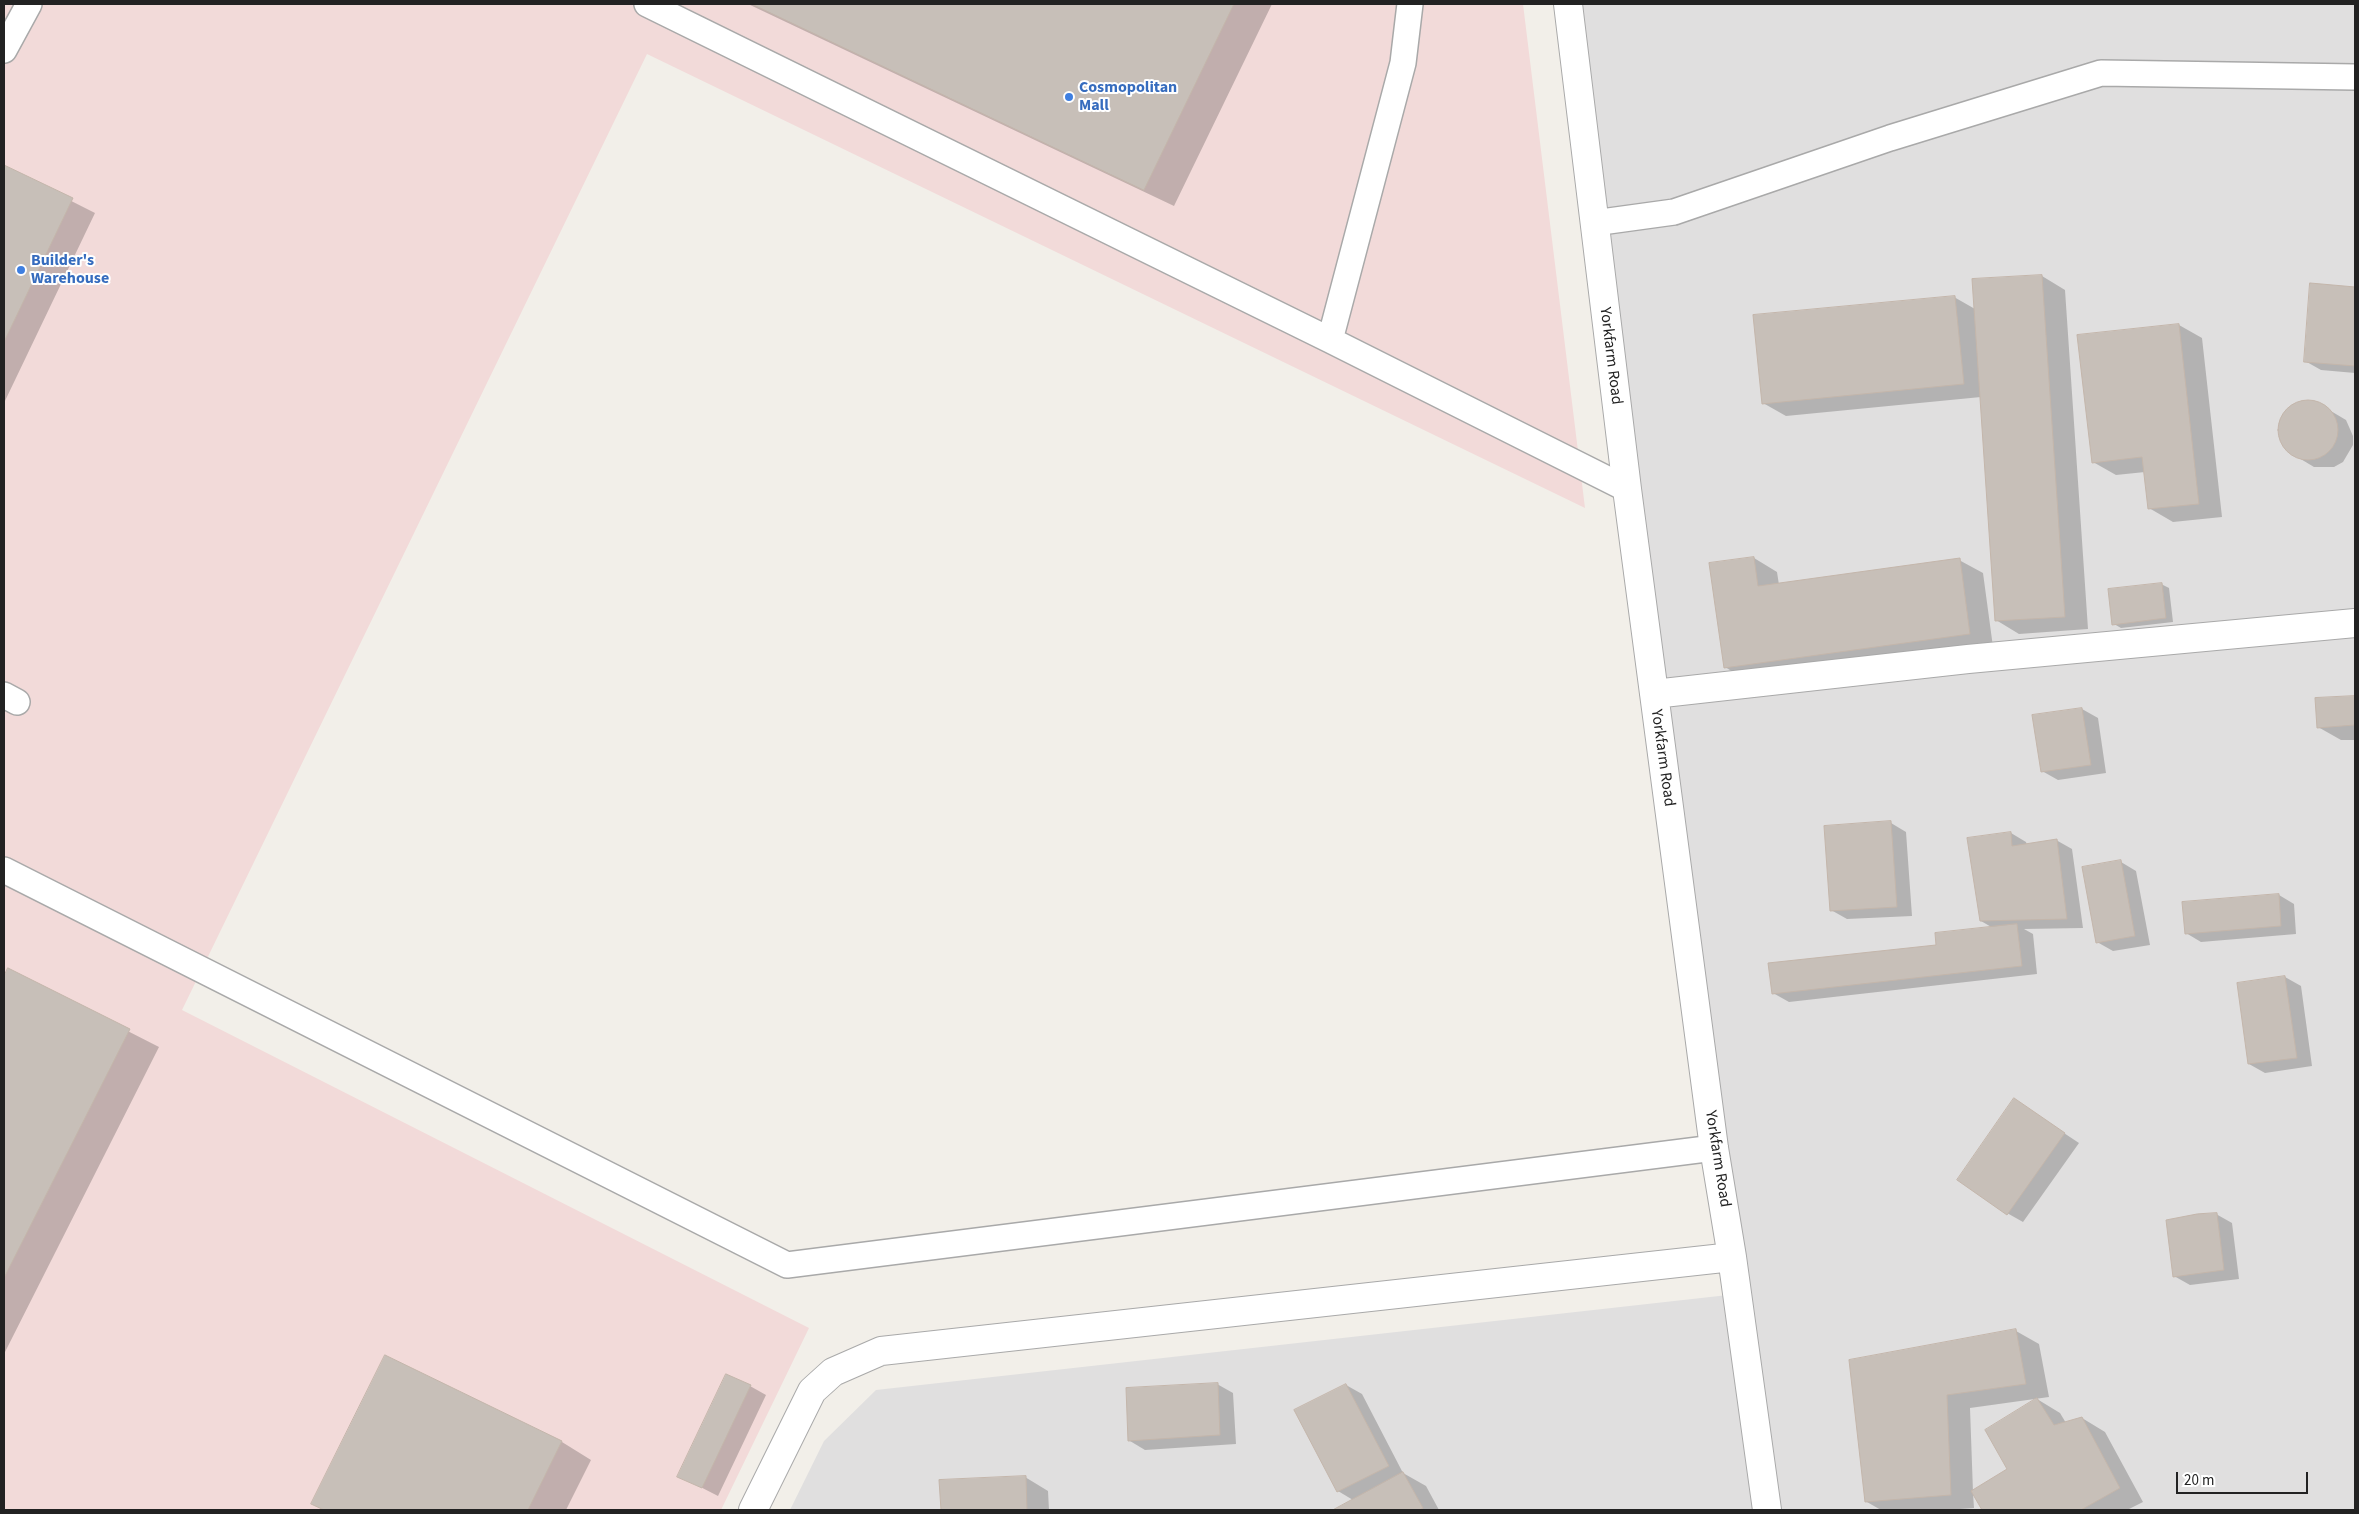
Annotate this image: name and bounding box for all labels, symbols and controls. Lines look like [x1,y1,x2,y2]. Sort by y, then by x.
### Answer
place label: Cosmopolitan Mall [1079,78,1177,116]
marker: Cosmopolitan Mall [1063,91,1075,103]
place label: Builder's Warehouse [31,251,109,289]
marker: Builder's Warehouse [15,264,27,276]
street label: Yorkfarm Road [1595,306,1625,406]
street label: Yorkfarm Road [1646,708,1678,808]
street label: Yorkfarm Road [1700,1109,1734,1209]
scale bar [2179,1462,2312,1494]
text: 20 m [2184,1470,2214,1491]

